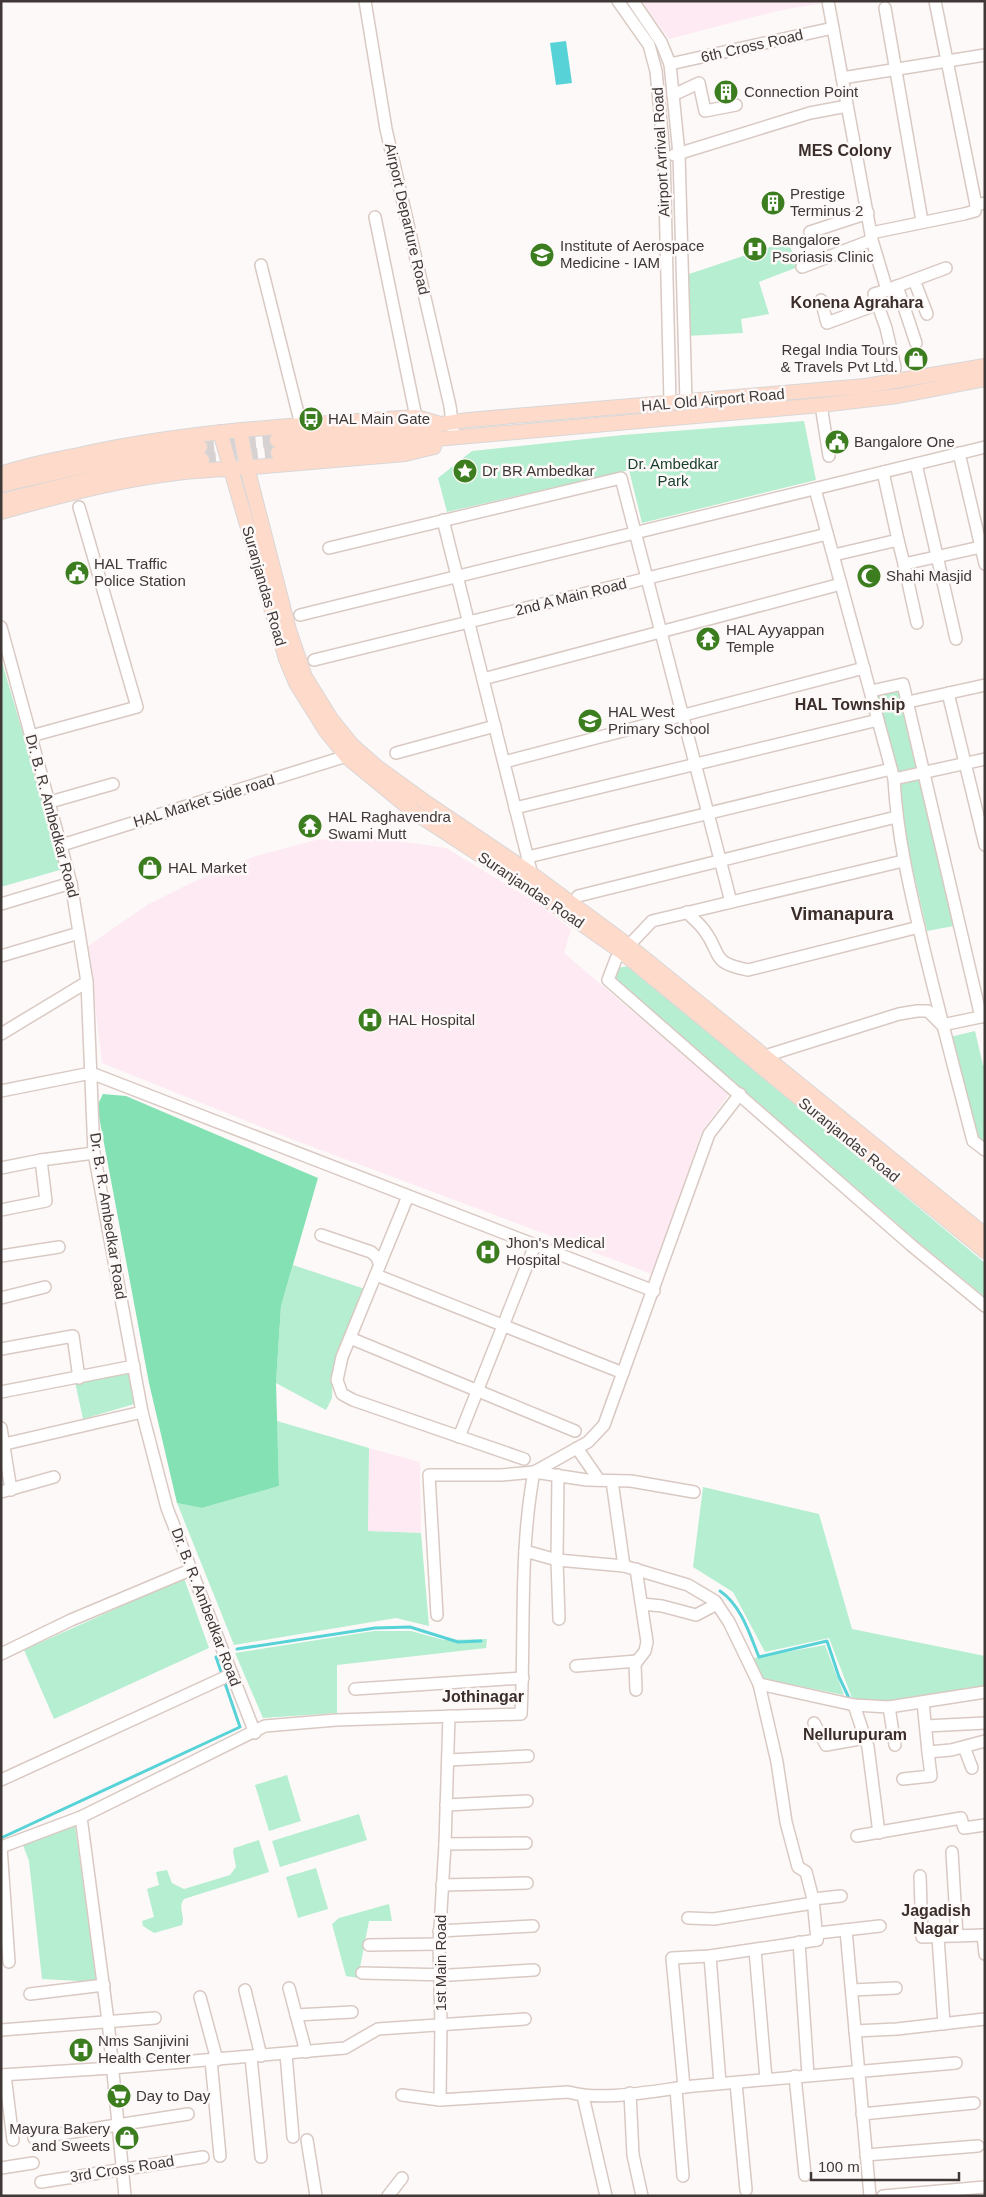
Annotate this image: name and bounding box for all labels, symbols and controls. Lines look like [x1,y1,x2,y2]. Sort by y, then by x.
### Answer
street label: 6th Cross Road [699,26,805,66]
building icon: Connection Point [713,79,739,105]
place label: Connection Point [744,83,859,100]
street label: Airport Arrival Road [649,87,672,217]
street label: Airport Departure Road [382,141,433,296]
district label: MES Colony [798,142,892,159]
place label: Prestige Terminus 2 [790,185,863,219]
building icon: Prestige Terminus 2 [760,190,786,216]
place label: Bangalore Psoriasis Clinic [772,231,874,265]
hospital icon: Bangalore Psoriasis Clinic [742,236,768,262]
place label: Institute of Aerospace Medicine - IAM [560,237,704,271]
school or university icon: Institute of Aerospace Medicine - IAM [529,242,555,268]
district label: Konena Agrahara [791,294,923,311]
place label: Regal India Tours & Travels Pvt Ltd. [780,341,898,375]
shop icon: Regal India Tours & Travels Pvt Ltd. [903,346,929,372]
street label: HAL Old Airport Road [641,385,785,414]
bus stop icon: HAL Main Gate [298,406,324,432]
place label: HAL Main Gate [328,410,430,427]
public building icon: Bangalore One [824,429,850,455]
place label: Bangalore One [854,433,955,450]
park label: Dr. Ambedkar Park [628,455,718,489]
place icon: Dr BR Ambedkar [452,458,478,484]
place label: Dr BR Ambedkar [482,462,595,479]
street label: Suranjandas Road [239,524,290,648]
place label: HAL Traffic Police Station [94,555,186,589]
public building icon: HAL Traffic Police Station [64,560,90,586]
mosque icon: Shahi Masjid [856,563,882,589]
place label: Shahi Masjid [886,567,972,584]
street label: 2nd A Main Road [513,574,628,619]
place label: HAL Ayyappan Temple [726,621,824,655]
temple icon: HAL Ayyappan Temple [695,626,721,652]
district label: HAL Township [795,696,905,713]
place label: HAL West Primary School [608,703,710,737]
school or university icon: HAL West Primary School [577,708,603,734]
street label: Dr. B. R. Ambedkar Road [22,732,82,899]
street label: HAL Market Side road [131,771,277,830]
place label: HAL Raghavendra Swami Mutt [328,808,452,842]
temple icon: HAL Raghavendra Swami Mutt [297,813,323,839]
street label: Suranjandas Road [475,848,588,931]
shop icon: HAL Market [137,855,163,881]
place label: HAL Market [168,859,247,876]
district label: Vimanapura [791,904,894,924]
hospital icon: HAL Hospital [357,1007,383,1033]
place label: HAL Hospital [388,1011,475,1028]
street label: Suranjandas Road [796,1094,903,1185]
street label: Dr. B. R. Ambedkar Road [87,1131,130,1300]
place label: Jhon's Medical Hospital [506,1234,605,1268]
hospital icon: Jhon's Medical Hospital [475,1239,501,1265]
street label: Dr. B. R. Ambedkar Road [168,1525,245,1688]
district label: Jothinagar [442,1688,524,1705]
district label: Nellurupuram [803,1726,907,1743]
district label: Jagadish Nagar [901,1902,971,1937]
street label: 1st Main Road [432,1915,449,2011]
place label: Nms Sanjivini Health Center [98,2032,191,2066]
hospital icon: Nms Sanjivini Health Center [68,2037,94,2063]
supermarket icon: Day to Day [106,2083,132,2109]
place label: Day to Day [136,2087,211,2104]
place label: Mayura Bakery and Sweets [9,2120,110,2154]
shop icon: Mayura Bakery and Sweets [114,2125,140,2151]
scale bar [811,2150,958,2182]
street label: 3rd Cross Road [69,2152,175,2185]
text: 100 m [818,2158,860,2175]

